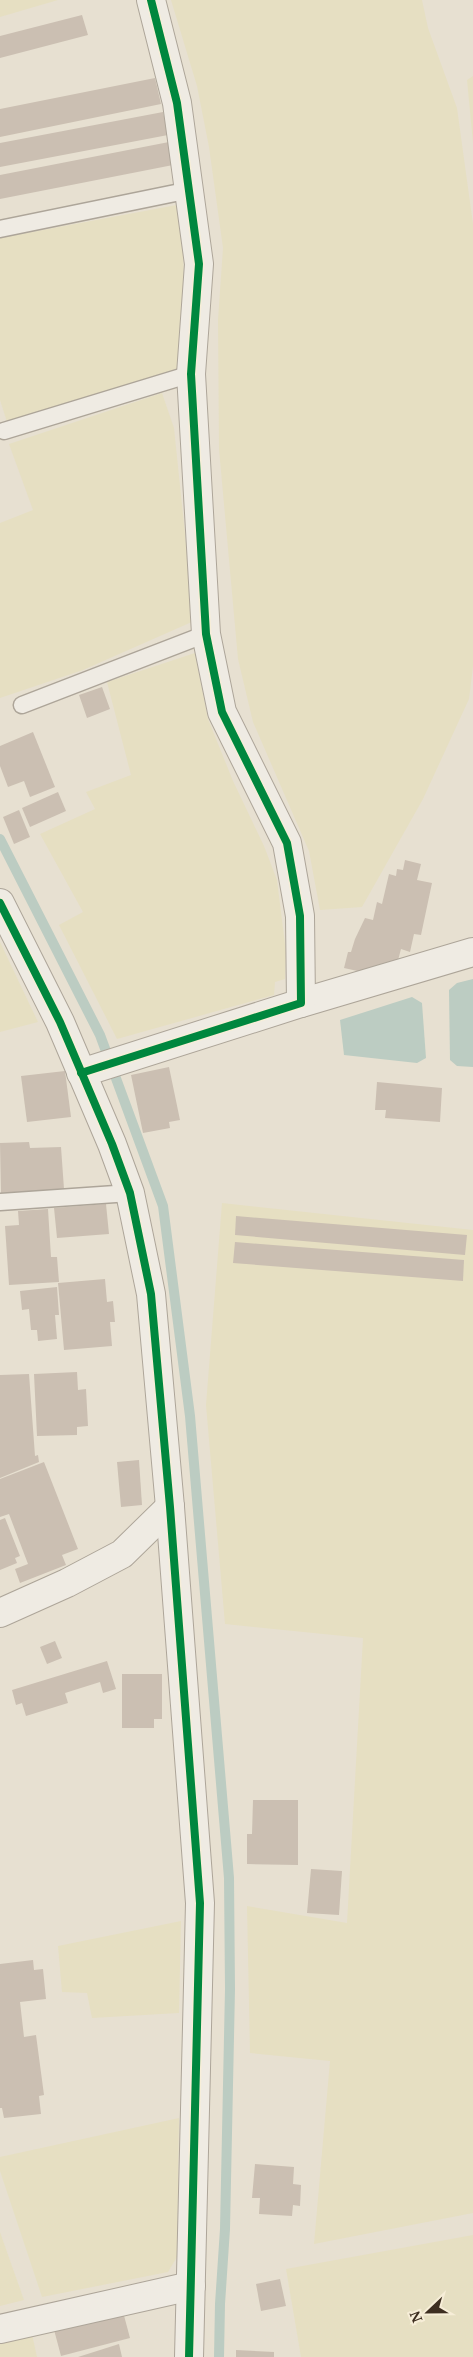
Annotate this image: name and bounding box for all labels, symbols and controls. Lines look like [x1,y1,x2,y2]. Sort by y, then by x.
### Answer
north arrow [403,2287,453,2337]
text: N [405,2308,426,2326]

